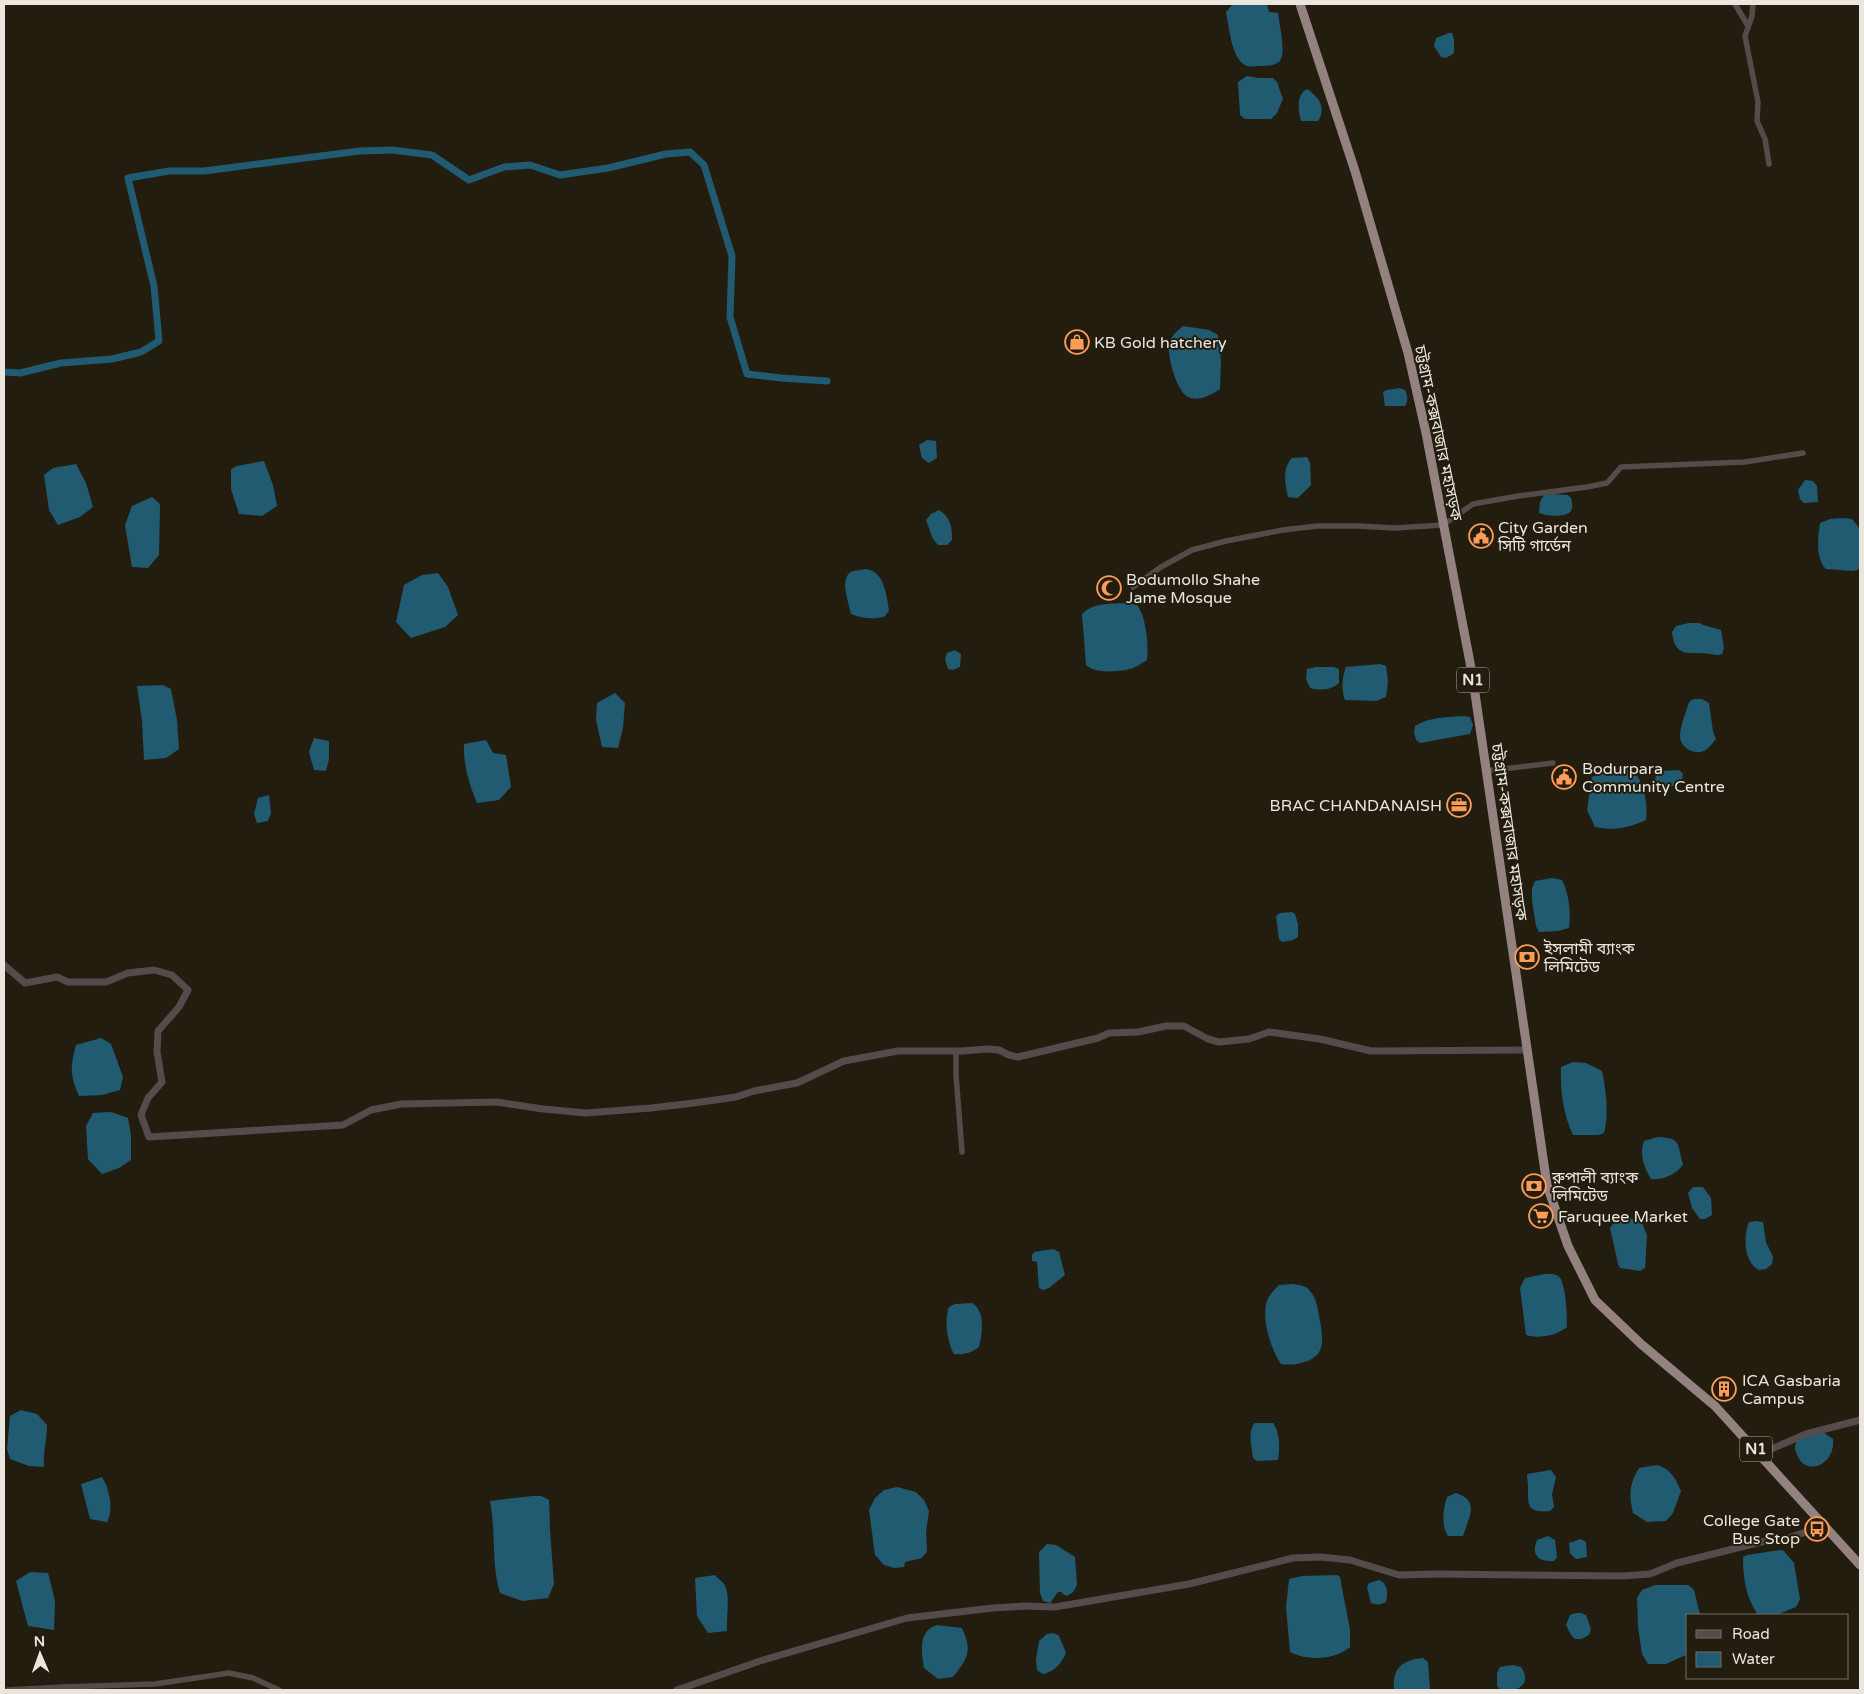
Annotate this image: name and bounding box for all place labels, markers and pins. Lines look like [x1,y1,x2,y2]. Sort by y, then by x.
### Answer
shop icon: KB Gold hatchery [1064,329,1090,355]
place label: KB Gold hatchery [1094,333,1227,353]
place label: City Garden সিটি গার্ডেন [1497,518,1588,556]
public building icon: City Garden সিটি গার্ডেন [1468,523,1494,549]
place label: Bodumollo Shahe Jame Mosque [1126,570,1260,608]
mosque icon: Bodumollo Shahe Jame Mosque [1096,575,1122,601]
place label: Bodurpara Community Centre [1582,759,1725,797]
public building icon: Bodurpara Community Centre [1551,764,1577,790]
office icon: BRAC CHANDANAISH [1446,792,1472,818]
place label: BRAC CHANDANAISH [1270,796,1442,816]
place label: ইসলামী ব্যাংক লিমিটেড [1543,939,1636,977]
bank icon: ইসলামী ব্যাংক লিমিটেড [1514,944,1540,970]
place label: রুপালী ব্যাংক লিমিটেড [1551,1168,1640,1206]
bank icon: রুপালী ব্যাংক লিমিটেড [1521,1173,1547,1199]
supermarket icon: Faruquee Market [1528,1203,1554,1229]
place label: Faruquee Market [1558,1207,1688,1227]
place label: ICA Gasbaria Campus [1742,1371,1841,1409]
building icon: ICA Gasbaria Campus [1711,1376,1737,1402]
place label: College Gate Bus Stop [1703,1511,1800,1549]
bus stop icon: College Gate Bus Stop [1804,1516,1830,1542]

